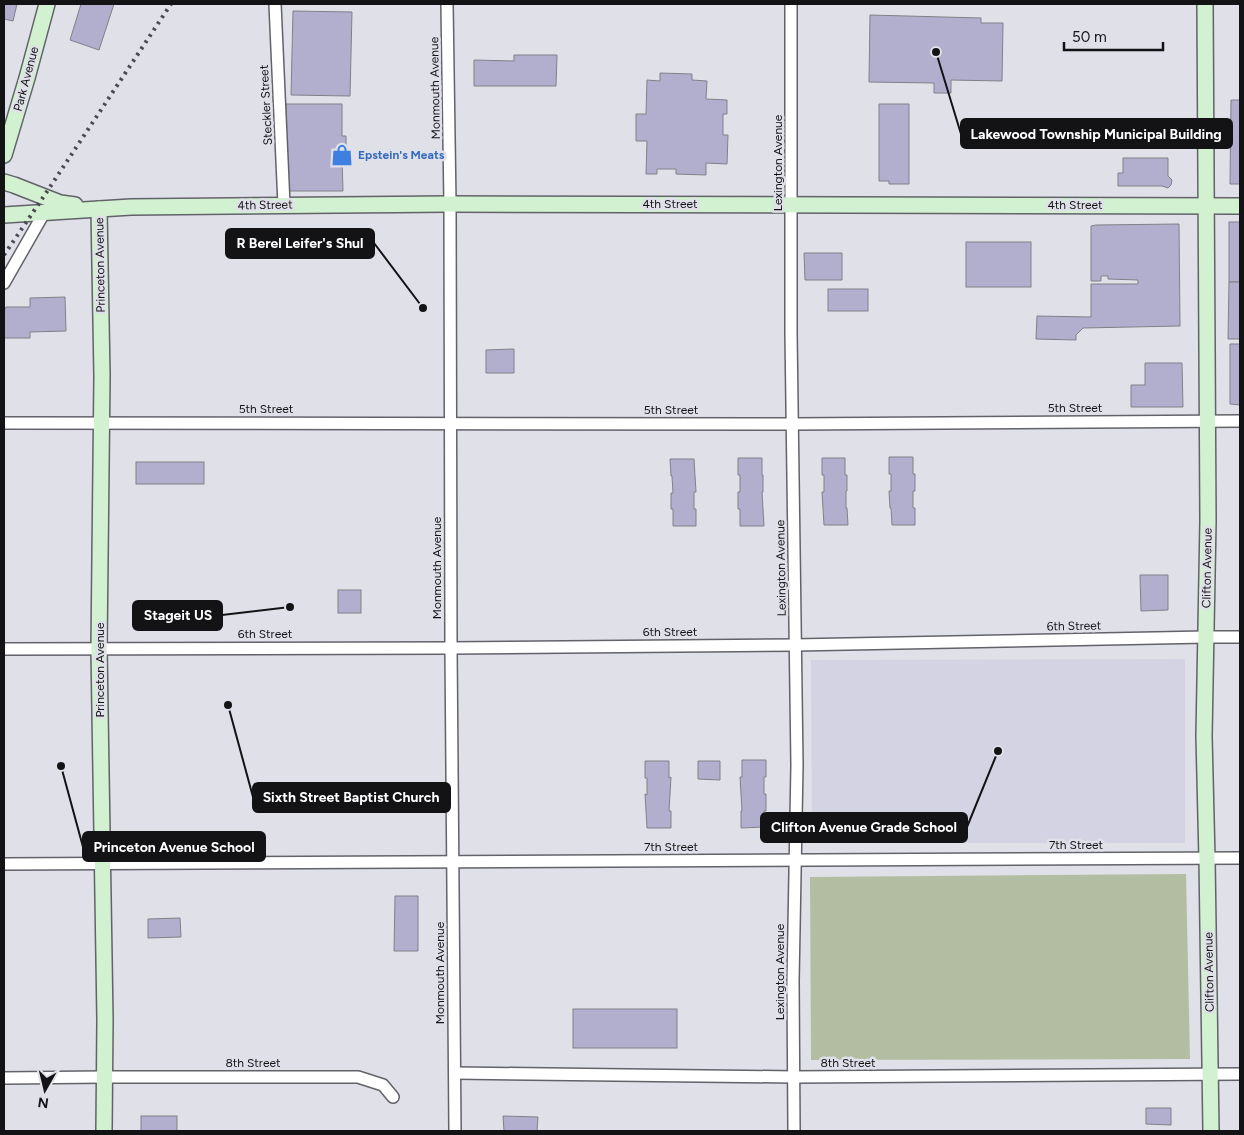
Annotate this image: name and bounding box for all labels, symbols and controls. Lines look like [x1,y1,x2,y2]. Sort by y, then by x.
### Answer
scale bar [1064,20,1163,52]
text: 50 m [1072,28,1107,46]
street label: Monmouth Avenue [427,36,443,139]
street label: Park Avenue [11,45,41,113]
street label: Steckler Street [257,64,275,146]
street label: Lexington Avenue [771,114,785,211]
callout: Lakewood Township Municipal Building [961,119,1232,148]
text: Lakewood Township Municipal Building [970,126,1222,143]
shop icon: Epstein's Meats [329,142,355,168]
place label: Epstein's Meats [358,148,445,162]
street label: 4th Street [642,197,698,211]
street label: 4th Street [237,198,293,212]
street label: 4th Street [1047,198,1103,212]
street label: Princeton Avenue [92,217,108,313]
callout: R Berel Leifer's Shul [226,229,374,258]
text: R Berel Leifer's Shul [236,235,364,252]
street label: 5th Street [1048,401,1103,415]
street label: 5th Street [239,402,294,416]
street label: 5th Street [644,403,699,417]
street label: Monmouth Avenue [430,516,444,619]
street label: Lexington Avenue [773,519,789,616]
street label: Clifton Avenue [1199,527,1215,608]
callout: Stageit US [133,601,222,630]
text: Stageit US [144,607,212,624]
street label: 6th Street [1047,619,1102,633]
street label: Princeton Avenue [93,622,107,718]
street label: 6th Street [643,625,698,639]
street label: 6th Street [238,627,293,641]
callout: Sixth Street Baptist Church [253,783,450,812]
text: Sixth Street Baptist Church [263,789,439,806]
callout: Clifton Avenue Grade School [761,813,967,842]
text: Clifton Avenue Grade School [771,819,957,836]
callout: Princeton Avenue School [83,832,265,861]
street label: 7th Street [1049,838,1104,852]
text: Princeton Avenue School [93,839,255,856]
street label: 7th Street [644,840,699,854]
street label: Monmouth Avenue [433,921,447,1024]
street label: Lexington Avenue [773,923,787,1020]
street label: Clifton Avenue [1201,931,1217,1012]
street label: 8th Street [225,1056,281,1070]
street label: 8th Street [820,1056,876,1070]
north arrow [20,1065,70,1115]
text: N [37,1093,50,1112]

